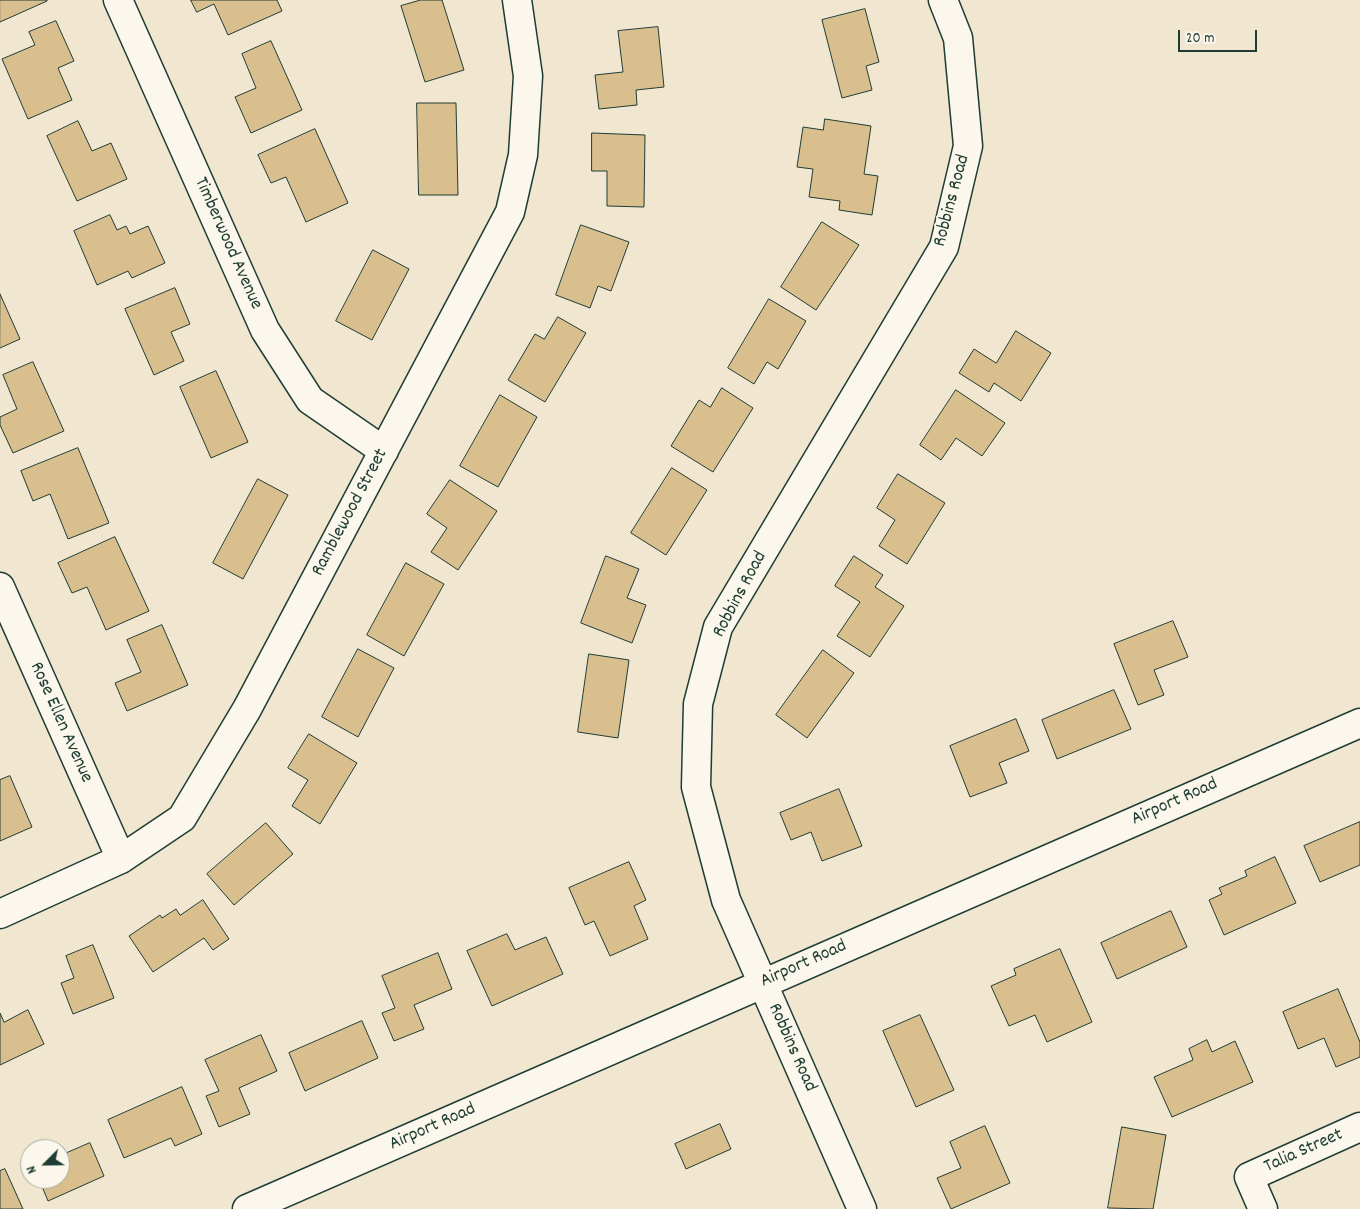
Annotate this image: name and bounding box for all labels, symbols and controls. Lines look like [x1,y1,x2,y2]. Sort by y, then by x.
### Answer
scale bar [1180,20,1259,52]
text: 20 m [1186,28,1214,50]
street label: Robbins Road [930,153,976,249]
street label: Timberwood Avenue [188,174,266,314]
street label: Ramblewood Street [308,445,394,581]
street label: Robbins Road [709,548,773,642]
street label: Rose Ellen Avenue [23,659,97,787]
street label: Airport Road [1128,774,1222,832]
street label: Airport Road [757,936,851,994]
street label: Robbins Road [761,1000,821,1096]
street label: Airport Road [386,1099,480,1157]
street label: Talia Street [1261,1125,1347,1179]
north arrow [20,1139,70,1189]
text: N [22,1162,43,1177]

